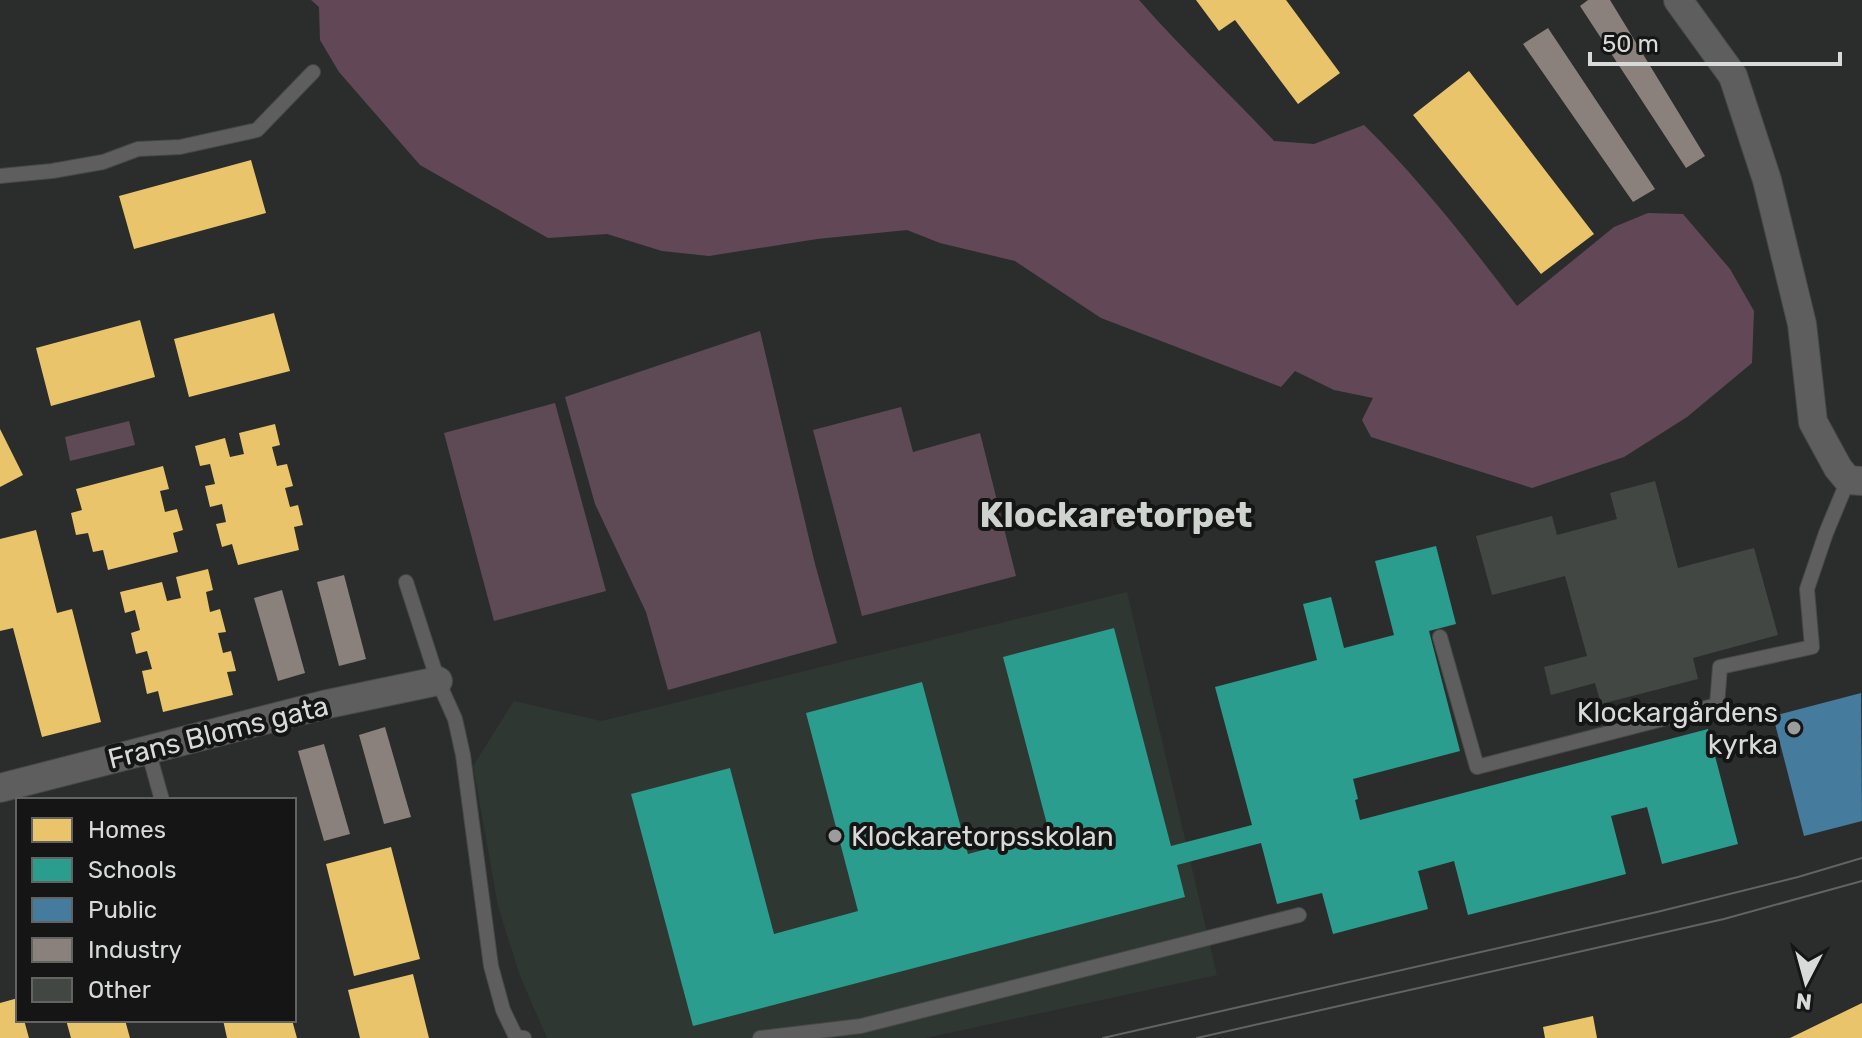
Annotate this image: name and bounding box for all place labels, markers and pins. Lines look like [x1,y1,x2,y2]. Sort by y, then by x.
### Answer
place label: Klockargårdens kyrka [1577,696,1778,761]
marker: Klockargårdens kyrka [1785,719,1803,737]
place label: Klockaretorpsskolan [851,820,1114,853]
marker: Klockaretorpsskolan [826,827,844,845]

